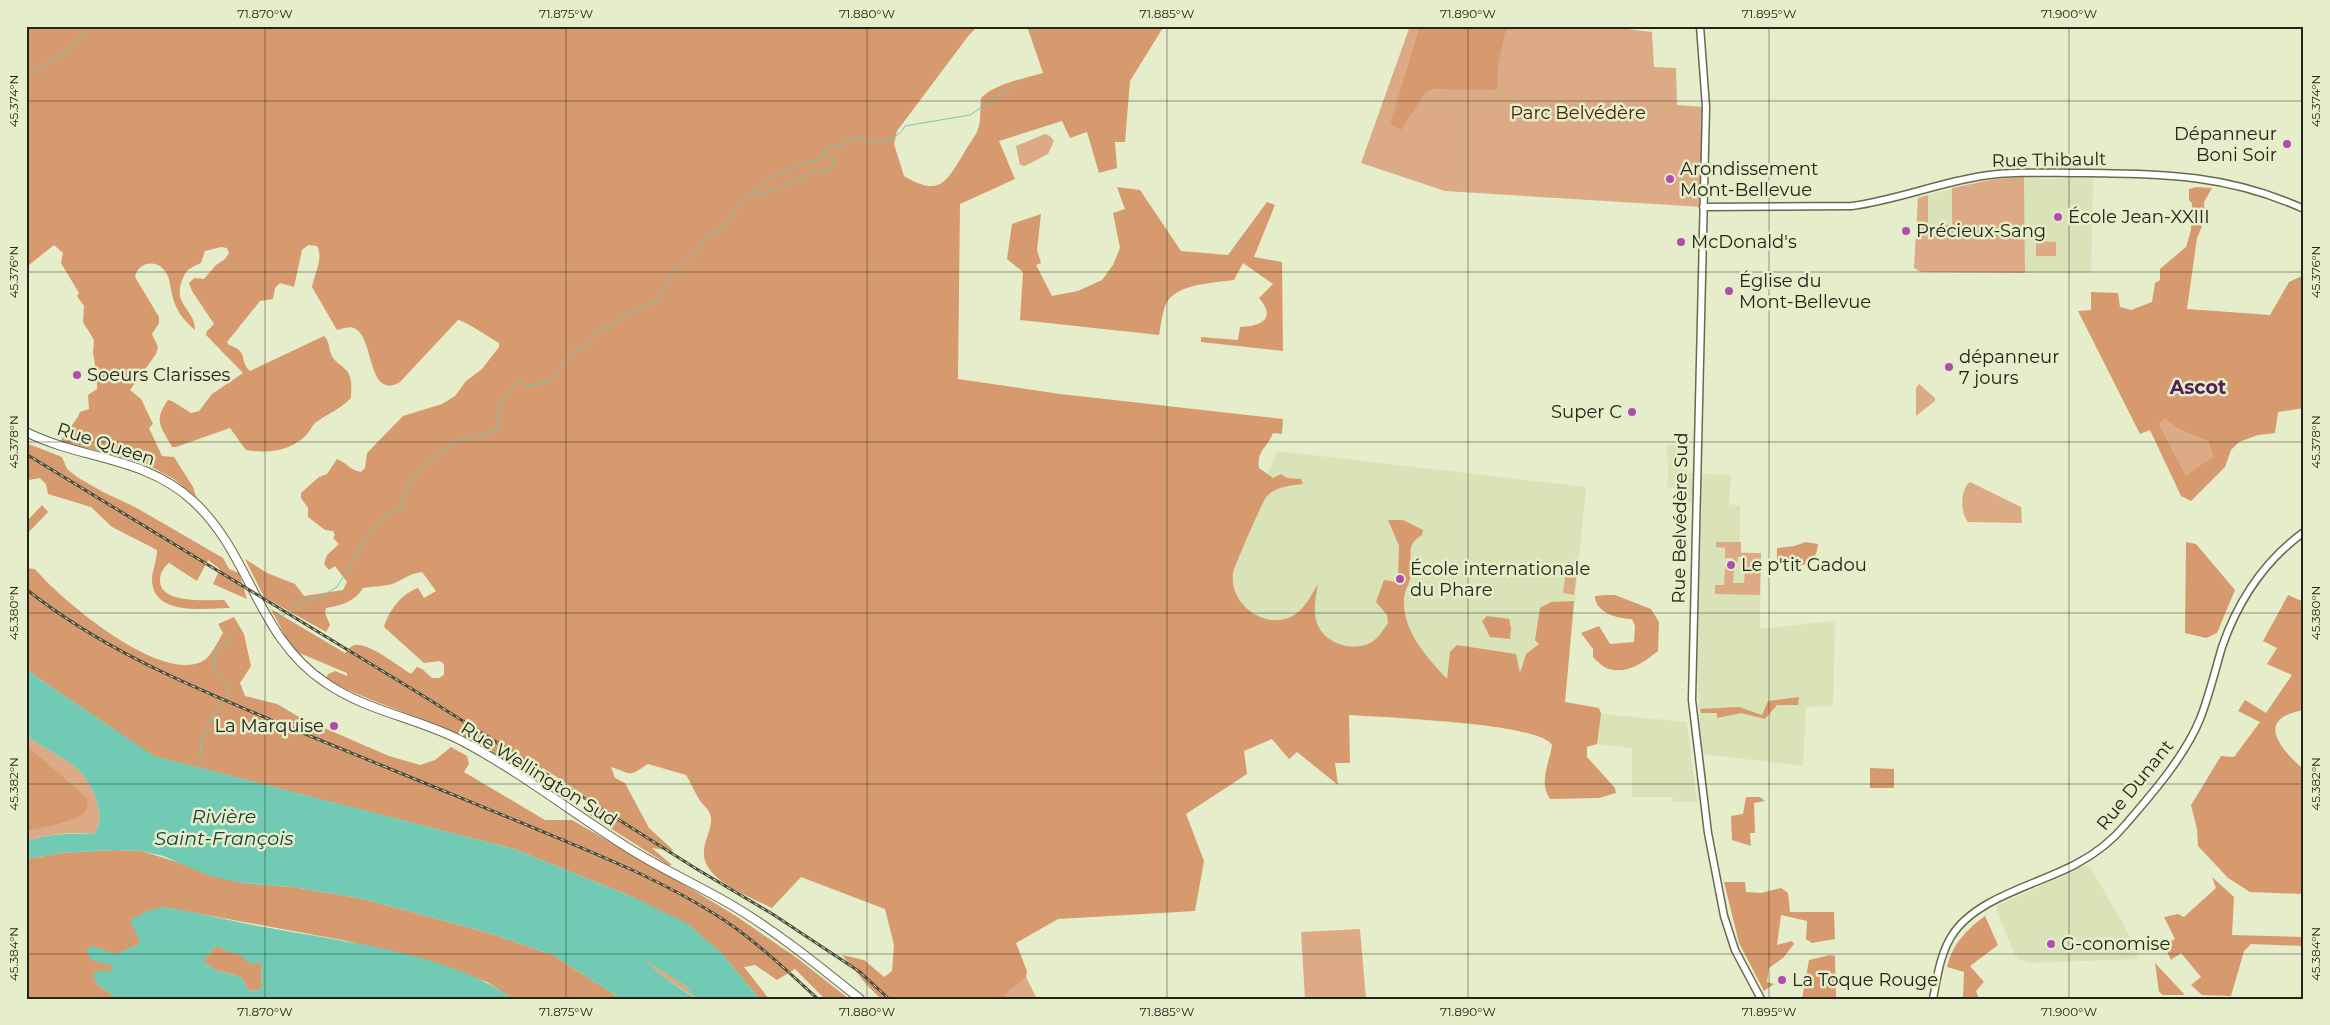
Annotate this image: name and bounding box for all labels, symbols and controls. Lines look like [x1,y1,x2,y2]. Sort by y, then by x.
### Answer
text: 71.870°W [237,6,293,21]
text: 71.875°W [539,6,593,21]
text: 71.880°W [839,6,895,21]
text: 71.885°W [1140,6,1194,21]
text: 71.890°W [1440,6,1496,21]
text: 71.895°W [1742,6,1796,21]
text: 71.900°W [2041,6,2097,21]
text: 45.374°N [6,75,21,127]
text: 45.374°N [2308,75,2323,127]
park label: Parc Belvédère [1510,102,1646,124]
place label: Dépanneur Boni Soir [2174,123,2277,166]
marker: Dépanneur Boni Soir [2281,138,2293,150]
street label: Rue Thibault [1991,148,2107,172]
place label: Arondissement Mont-Bellevue [1680,158,1818,201]
marker: Arondissement Mont-Bellevue [1664,173,1676,185]
place label: École Jean-XXIII [2068,206,2210,228]
marker: École Jean-XXIII [2052,211,2064,223]
place label: Précieux-Sang [1916,220,2046,242]
marker: Précieux-Sang [1900,225,1912,237]
place label: McDonald's [1691,231,1797,253]
marker: McDonald's [1675,236,1687,248]
text: 45.376°N [6,246,21,298]
text: 45.376°N [2308,246,2323,298]
place label: Église du Mont-Bellevue [1739,270,1871,313]
marker: Église du Mont-Bellevue [1723,285,1735,297]
place label: dépanneur 7 jours [1959,346,2059,389]
marker: dépanneur 7 jours [1943,361,1955,373]
place label: Soeurs Clarisses [87,364,231,386]
marker: Soeurs Clarisses [71,369,83,381]
district label: Ascot [2169,376,2226,399]
place label: Super C [1551,401,1622,423]
marker: Super C [1626,406,1638,418]
text: 45.378°N [6,415,21,469]
text: 45.378°N [2308,415,2323,469]
street label: Rue Queen [54,418,158,470]
street label: Rue Belvédère Sud [1668,432,1692,604]
place label: Le p'tit Gadou [1741,554,1867,576]
place label: École internationale du Phare [1410,558,1590,601]
marker: Le p'tit Gadou [1725,559,1737,571]
marker: École internationale du Phare [1394,573,1406,585]
text: 45.380°N [6,586,21,640]
text: 45.380°N [2308,586,2323,640]
place label: La Marquise [214,715,324,737]
street label: Rue Wellington Sud [457,717,621,831]
marker: La Marquise [328,720,340,732]
street label: Rue Dunant [2092,735,2178,835]
text: 45.382°N [6,757,21,811]
text: 45.382°N [2308,757,2323,811]
water label: Rivière Saint-François [154,805,294,850]
text: 45.384°N [6,927,21,981]
text: 45.384°N [2308,927,2323,981]
place label: G-conomise [2061,933,2170,955]
marker: G-conomise [2045,938,2057,950]
place label: La Toque Rouge [1792,969,1938,991]
marker: La Toque Rouge [1776,974,1788,986]
text: 71.870°W [237,1004,293,1019]
text: 71.875°W [539,1004,593,1019]
text: 71.880°W [839,1004,895,1019]
text: 71.885°W [1140,1004,1194,1019]
text: 71.890°W [1440,1004,1496,1019]
text: 71.895°W [1742,1004,1796,1019]
text: 71.900°W [2041,1004,2097,1019]

